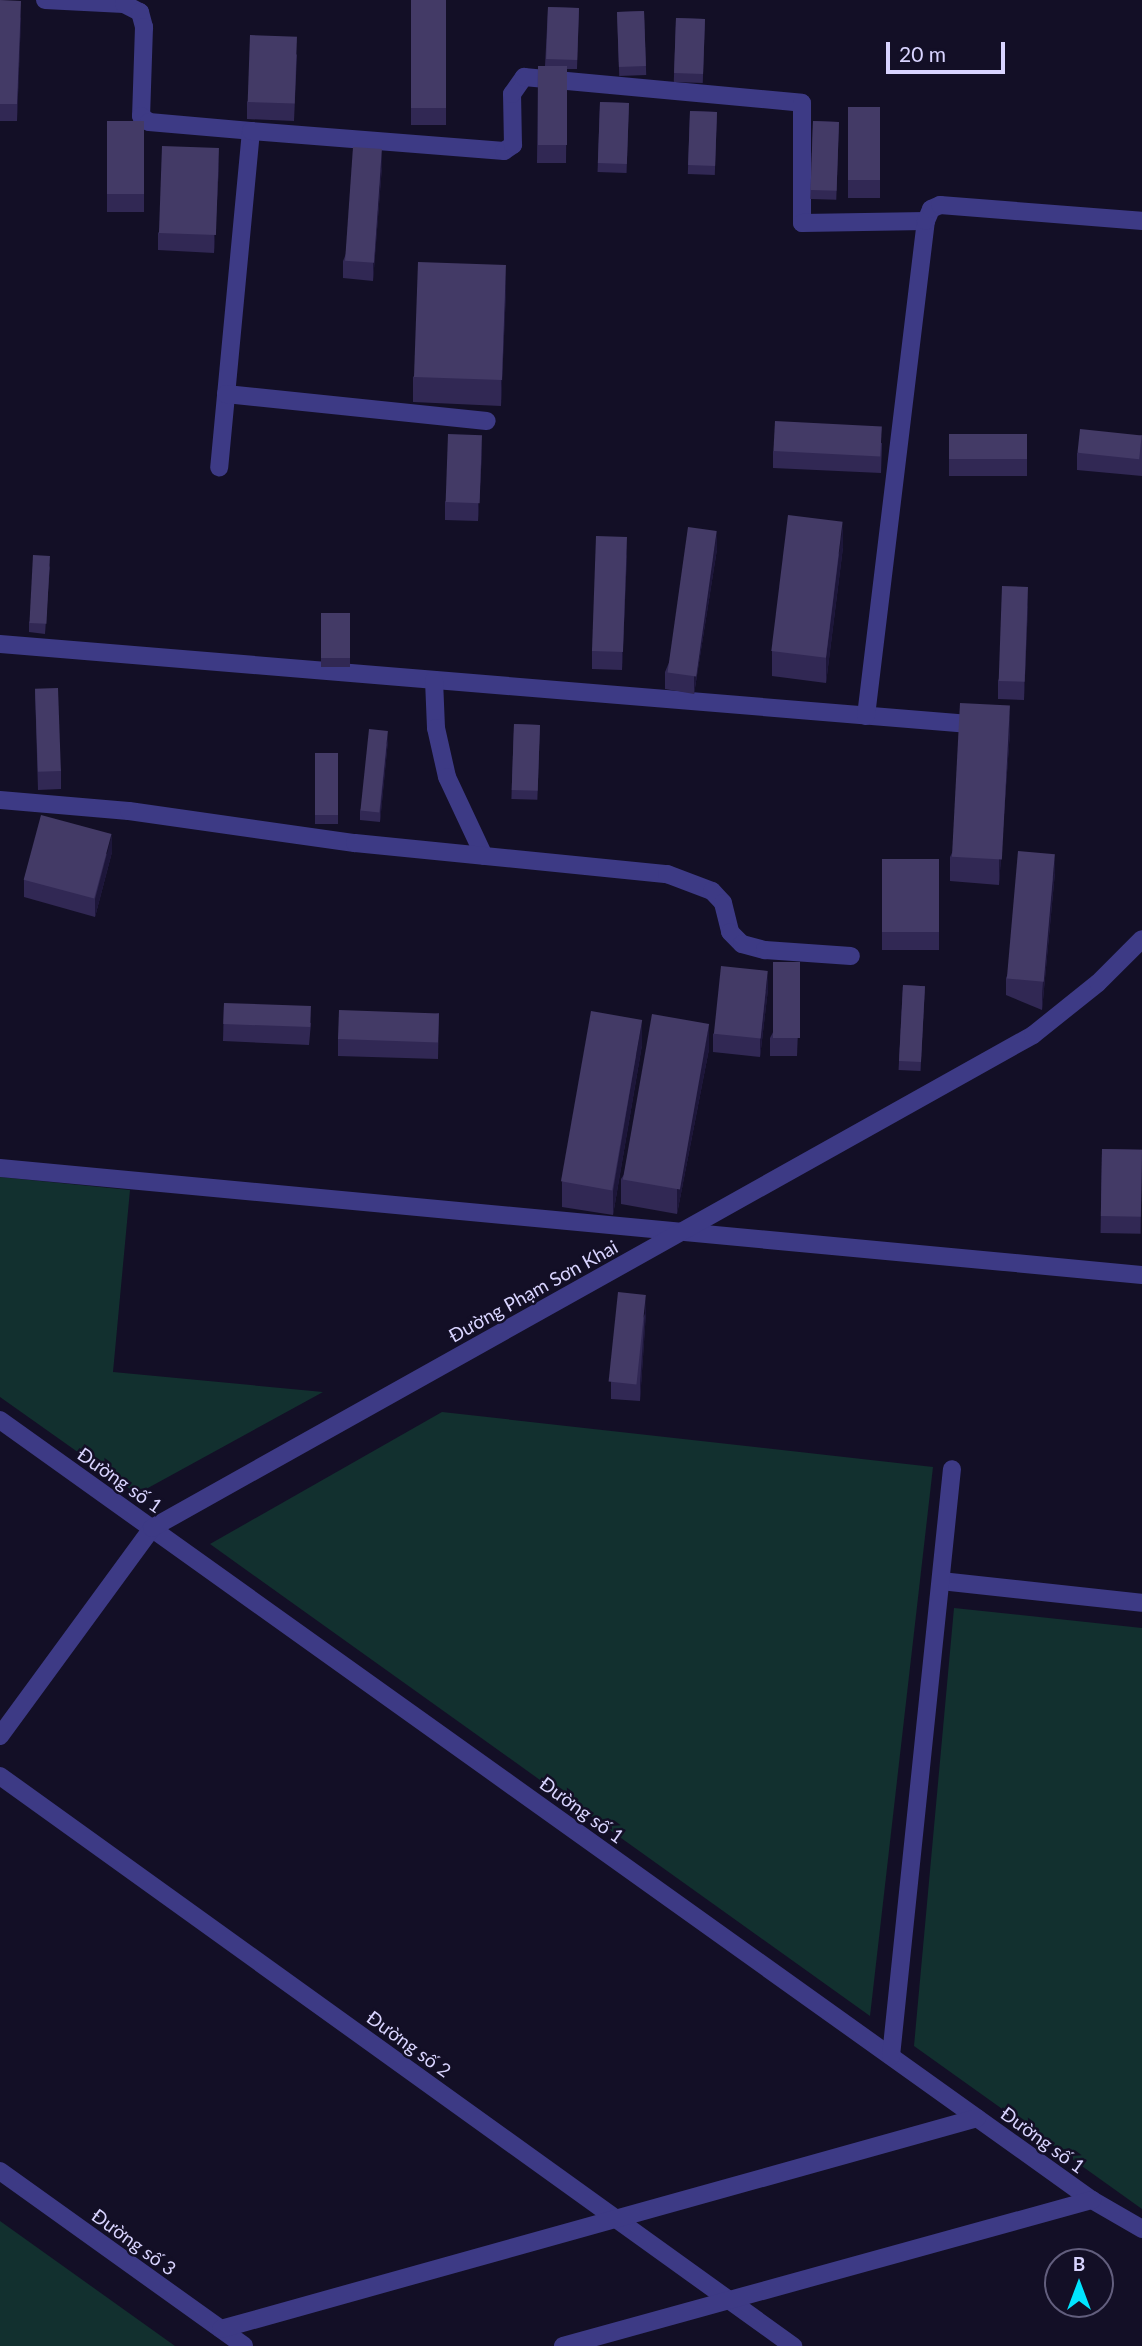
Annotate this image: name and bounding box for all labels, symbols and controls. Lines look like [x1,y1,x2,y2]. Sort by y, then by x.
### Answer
scale bar [890,28,1009,72]
text: 20 m [899,41,946,66]
street label: Đường Phạm Sơn Khai [444,1235,622,1347]
street label: Đường số 1 [73,1442,167,1518]
street label: Đường số 1 [536,1772,628,1848]
street label: Đường số 2 [363,2006,455,2082]
street label: Đường số 1 [997,2102,1089,2178]
street label: Đường số 3 [88,2204,180,2280]
north arrow [1044,2248,1114,2318]
text: B [1073,2252,1085,2275]

